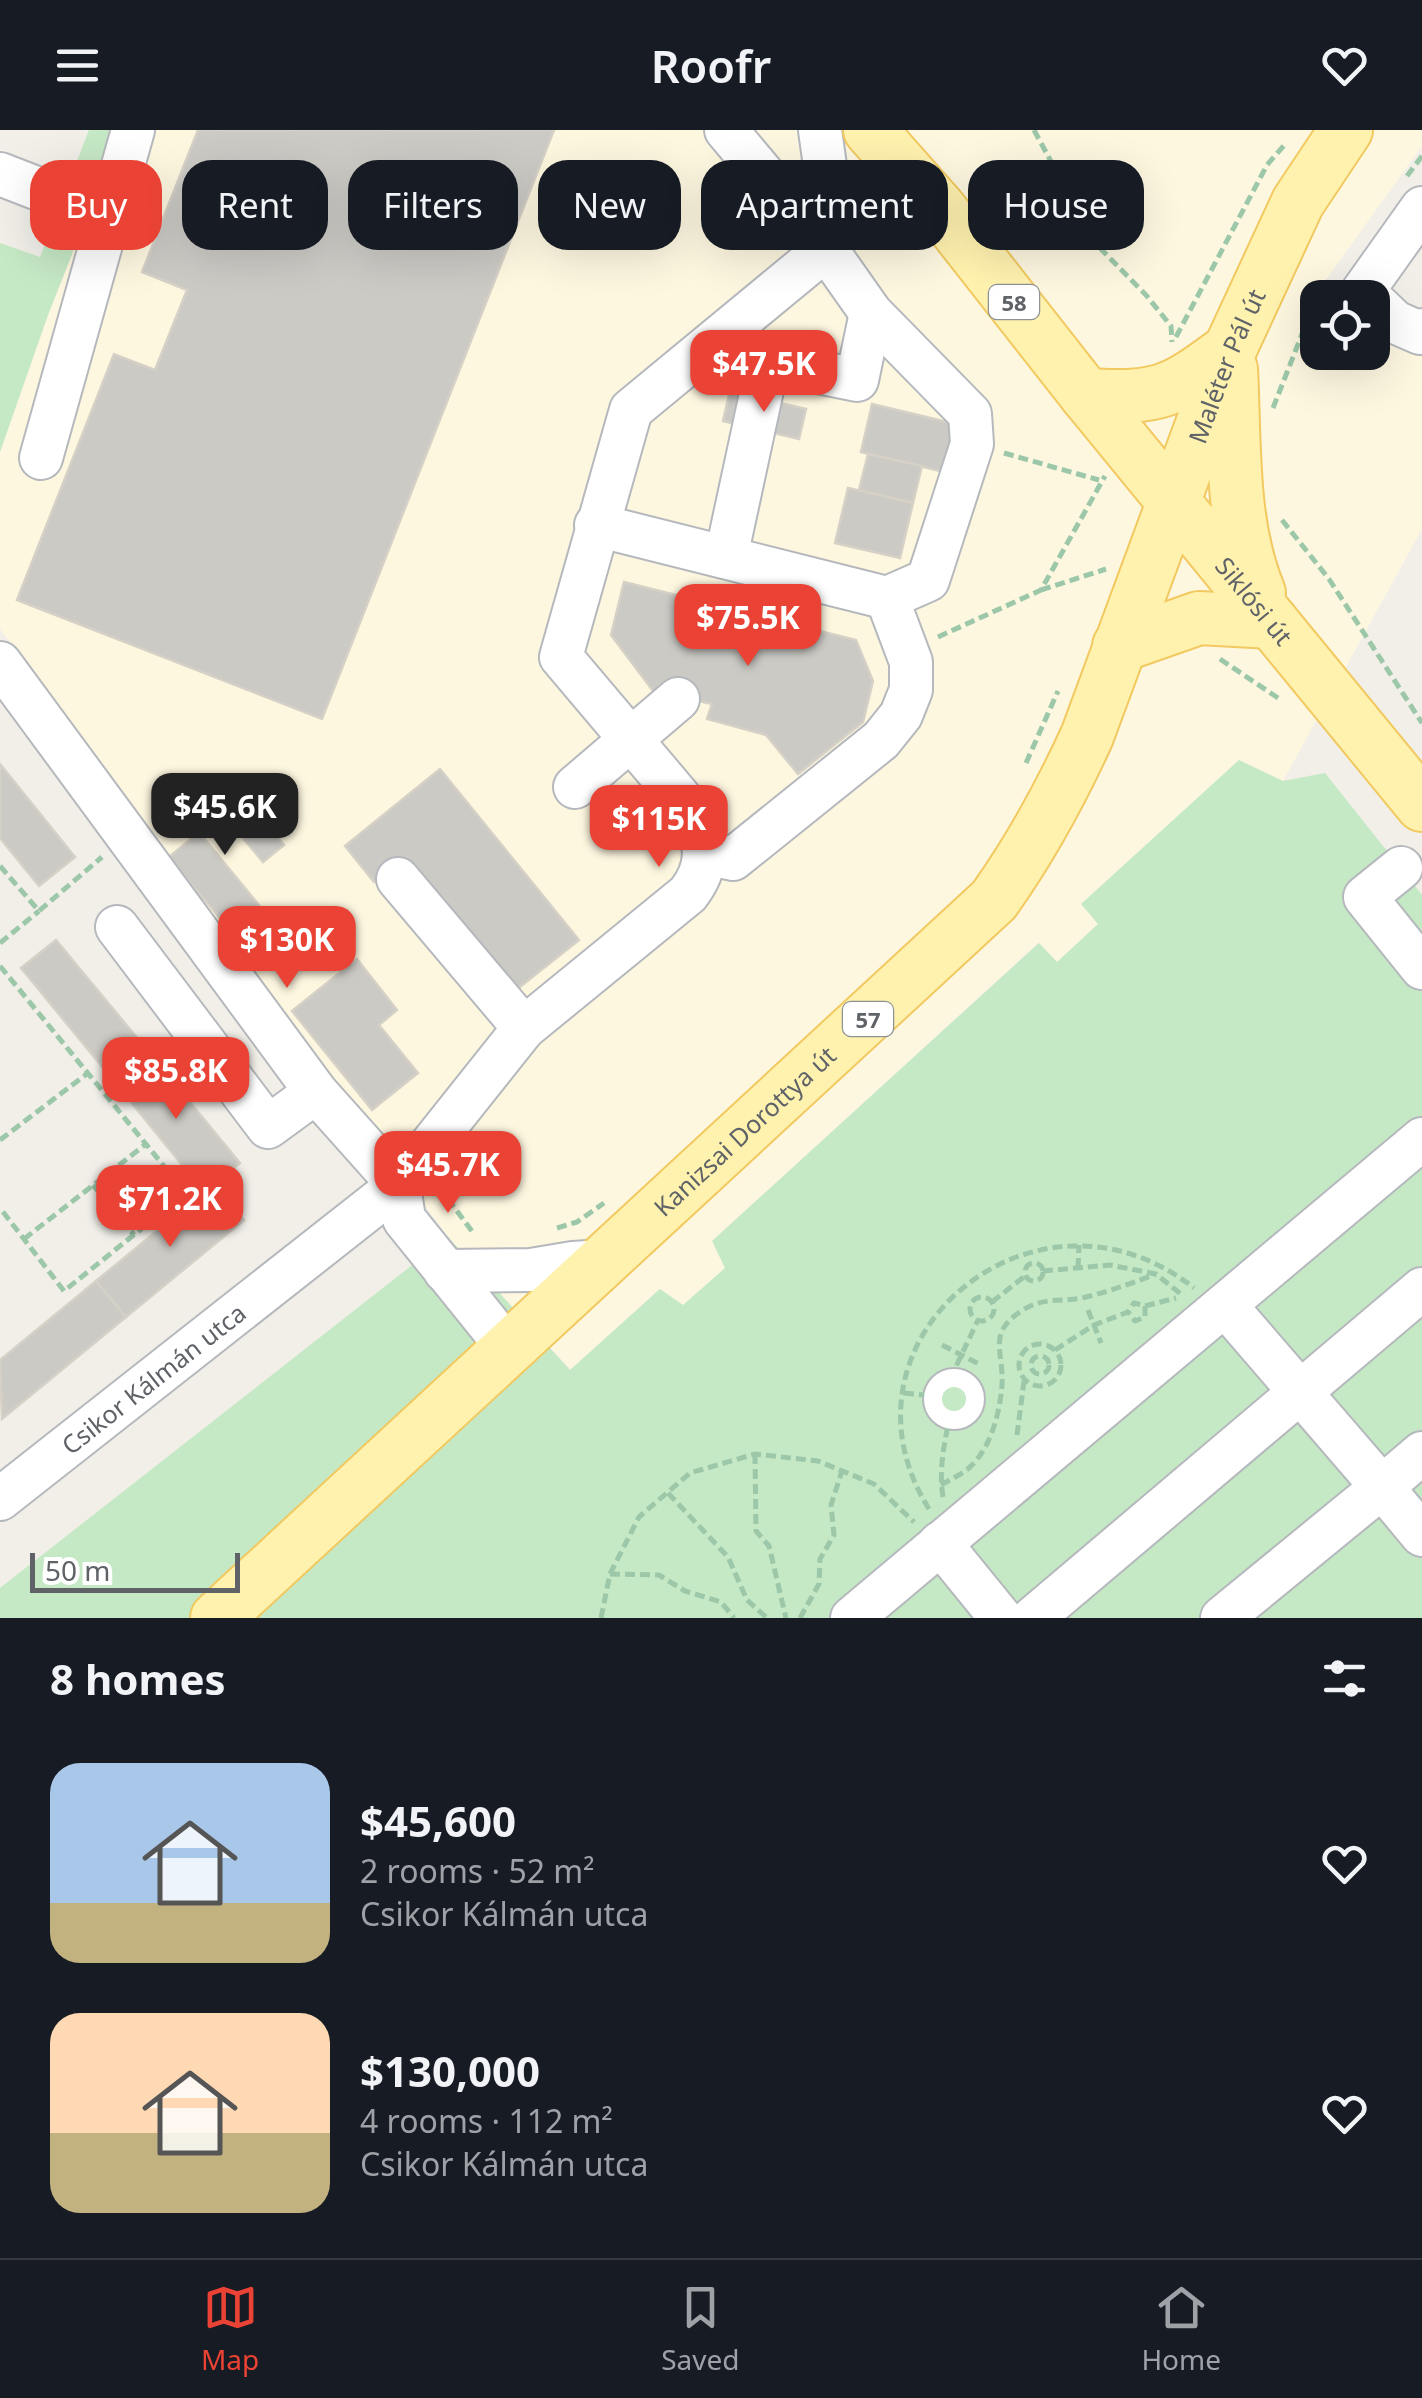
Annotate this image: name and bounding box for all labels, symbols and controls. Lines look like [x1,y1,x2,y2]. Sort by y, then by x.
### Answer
text: Roofr [651,35,771,96]
icon: menu [50,38,105,93]
icon: heart [1317,38,1372,93]
chip: Buy [30,160,162,250]
chip: Rent [182,160,328,250]
chip: Filters [348,160,518,250]
chip: New [538,160,681,250]
chip: Apartment [701,160,948,250]
chip: House [968,160,1144,250]
map controls [1300,280,1390,370]
button: locate [1300,280,1390,370]
street label: Maléter Pál út [1180,283,1273,448]
road number: 58 [989,285,1039,319]
pin: $47.5K [683,330,845,415]
text: $47.5K [712,341,816,384]
street label: Siklósi út [1208,550,1301,652]
pin: $75.5K [667,584,829,669]
text: $75.5K [696,595,800,638]
pin: $45.6K [144,773,306,858]
text: $45.6K [173,784,277,827]
pin: $115K [589,785,729,870]
text: $115K [612,796,706,839]
pin: $130K [217,906,357,991]
text: $130K [240,917,334,960]
road number: 57 [843,1002,893,1036]
pin: $85.8K [95,1037,257,1122]
street label: Kanizsai Dorottya út [646,1038,843,1223]
text: $85.8K [124,1048,228,1091]
pin: $45.7K [367,1131,529,1216]
text: $45.7K [396,1142,500,1185]
pin: $71.2K [89,1165,251,1250]
text: $71.2K [118,1176,222,1219]
street label: Csikor Kálmán utca [54,1295,252,1461]
scale bar [30,1548,240,1592]
text: 50 m [45,1551,111,1589]
text: 8 homes [50,1650,226,1707]
icon: filters [1317,1651,1372,1706]
text: $45,600 [360,1792,516,1849]
icon: home [130,1803,250,1923]
icon: heart [1317,1836,1372,1891]
text: 2 rooms · 52 m² [360,1849,594,1892]
text: Csikor Kálmán utca [360,1892,648,1935]
text: $130,000 [360,2042,540,2099]
icon: home [130,2053,250,2173]
icon: heart [1317,2086,1372,2141]
text: 4 rooms · 112 m² [360,2099,613,2142]
text: Csikor Kálmán utca [360,2142,648,2185]
tab: Map [201,2280,259,2378]
tab: Saved [661,2280,739,2378]
tab: Home [1141,2280,1221,2378]

